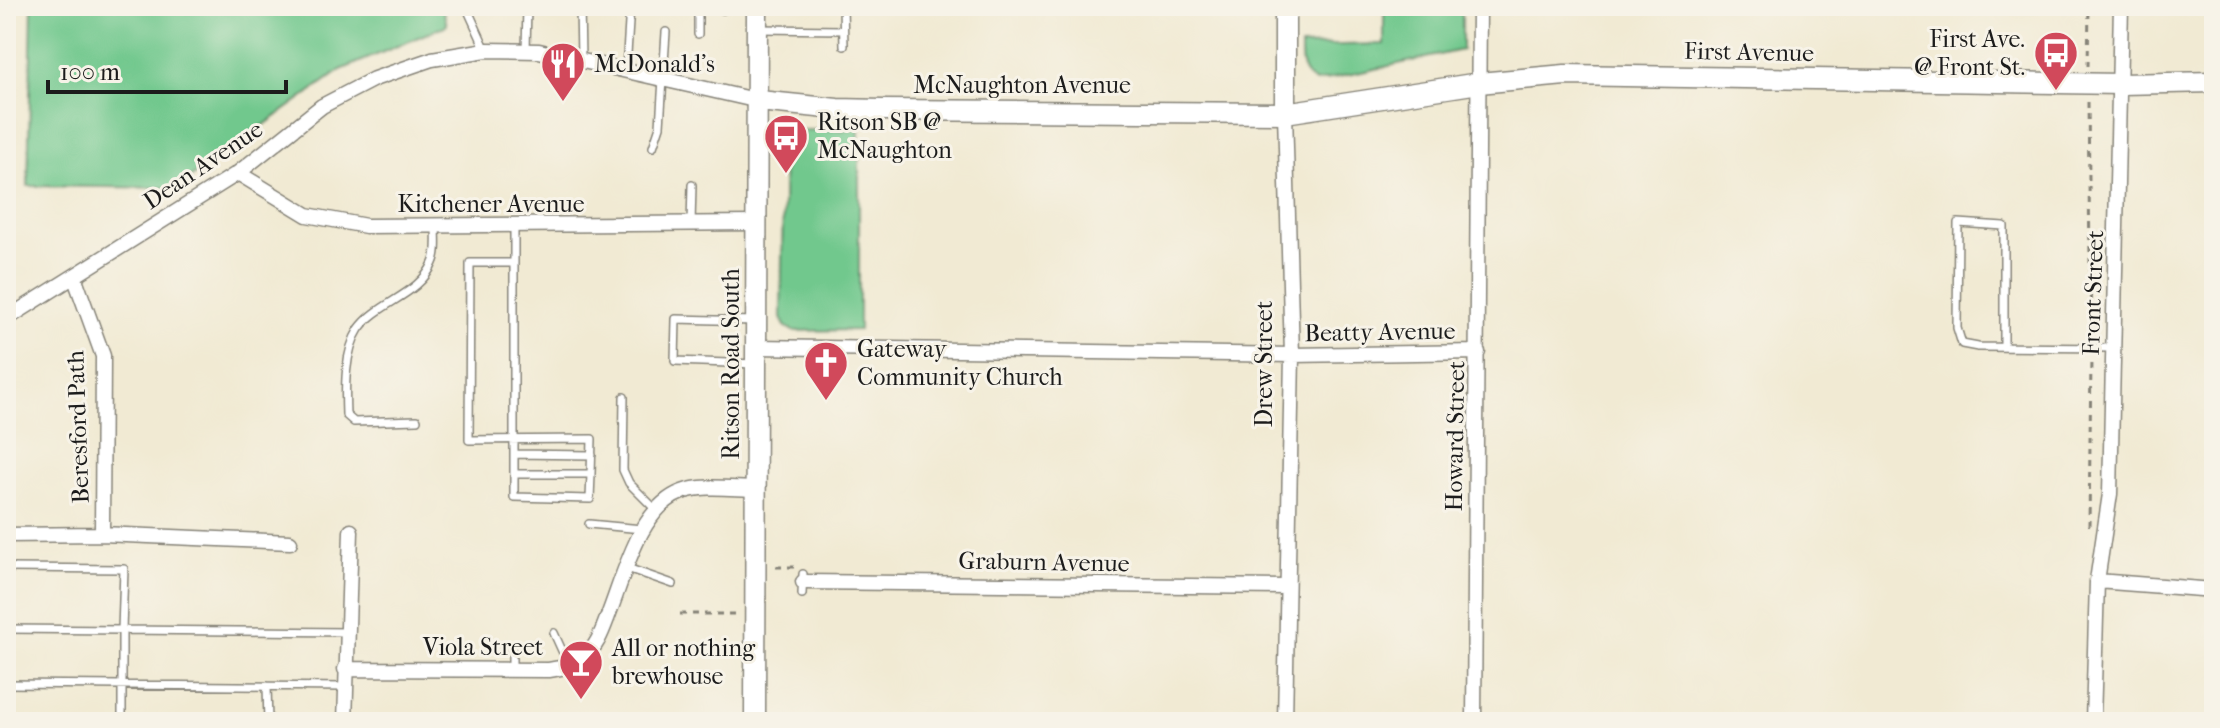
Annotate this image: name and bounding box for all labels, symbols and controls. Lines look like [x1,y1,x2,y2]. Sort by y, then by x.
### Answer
place label: First Ave. @ Front St. [1914,25,2025,81]
bus stop icon: First Ave. @ Front St. [2032,29,2080,92]
street label: First Avenue [1684,37,1814,67]
restaurant icon: McDonald's [539,40,587,103]
scale bar [48,44,286,94]
place label: McDonald's [594,50,715,78]
text: 100 m [60,58,120,86]
street label: McNaughton Avenue [913,71,1131,99]
place label: Ritson SB @ McNaughton [817,108,952,164]
bus stop icon: Ritson SB @ McNaughton [762,112,810,175]
street label: Dean Avenue [138,115,268,215]
street label: Kitchener Avenue [397,190,585,218]
street label: Front Street [2077,229,2109,356]
street label: Ritson Road South [717,268,745,460]
street label: Drew Street [1250,300,1278,427]
street label: Beatty Avenue [1304,317,1456,347]
place label: Gateway Community Church [857,335,1063,391]
church icon: Gateway Community Church [802,339,850,402]
street label: Beresford Path [61,349,95,504]
street label: Howard Street [1440,360,1470,511]
street label: Graburn Avenue [958,547,1130,577]
street label: Viola Street [422,633,544,661]
place label: All or nothing brewhouse [611,634,756,690]
bar icon: All or nothing brewhouse [557,638,605,701]

